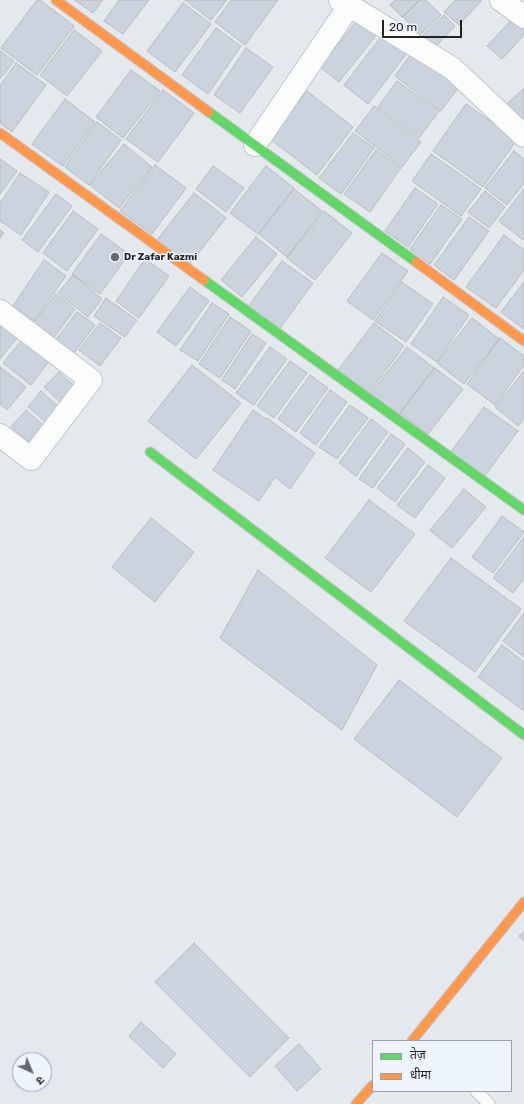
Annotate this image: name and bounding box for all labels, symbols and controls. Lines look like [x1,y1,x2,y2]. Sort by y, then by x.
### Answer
scale bar [384,12,464,38]
text: 20 m [389,20,417,34]
marker: Dr Zafar Kazmi [109,251,121,263]
place label: Dr Zafar Kazmi [124,251,197,263]
legend [372,1040,512,1092]
text: तेज़ [410,1048,426,1062]
north arrow [12,1052,52,1092]
text: धीमा [410,1068,431,1082]
text: उ [33,1073,47,1087]

